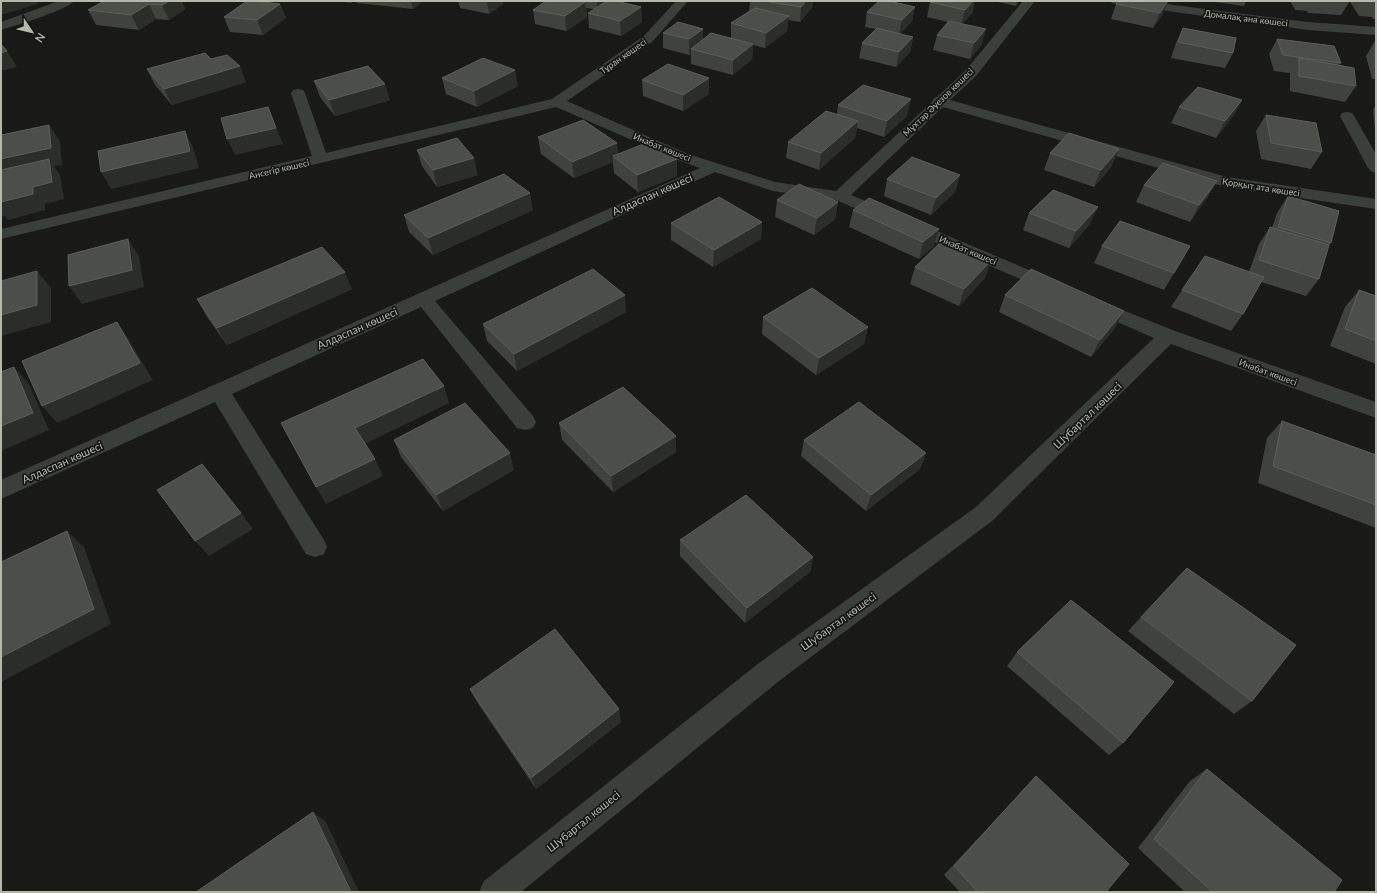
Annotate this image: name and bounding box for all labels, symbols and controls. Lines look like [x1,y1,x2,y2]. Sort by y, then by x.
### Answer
street label: Домалақ ана көшесі [1203,7,1289,29]
north arrow [12,12,52,52]
text: N [33,31,48,45]
street label: Тұран көшесі [598,36,648,76]
street label: Мұхтар Әуезов көшесі [901,66,975,138]
street label: Инабат көшесі [632,130,692,164]
street label: Ансегір көшесі [248,157,310,181]
street label: Алдаспан көшесі [610,170,695,218]
street label: Қорқыт ата көшесі [1221,175,1301,199]
street label: Инабат көшесі [938,233,998,267]
street label: Алдаспан көшесі [315,304,400,352]
street label: Инабат көшесі [1237,356,1299,388]
street label: Шубартал көшесі [1050,379,1124,451]
street label: Алдаспан көшесі [20,438,105,486]
street label: Шубартал көшесі [798,589,879,653]
street label: Шубартал көшесі [544,787,622,854]

